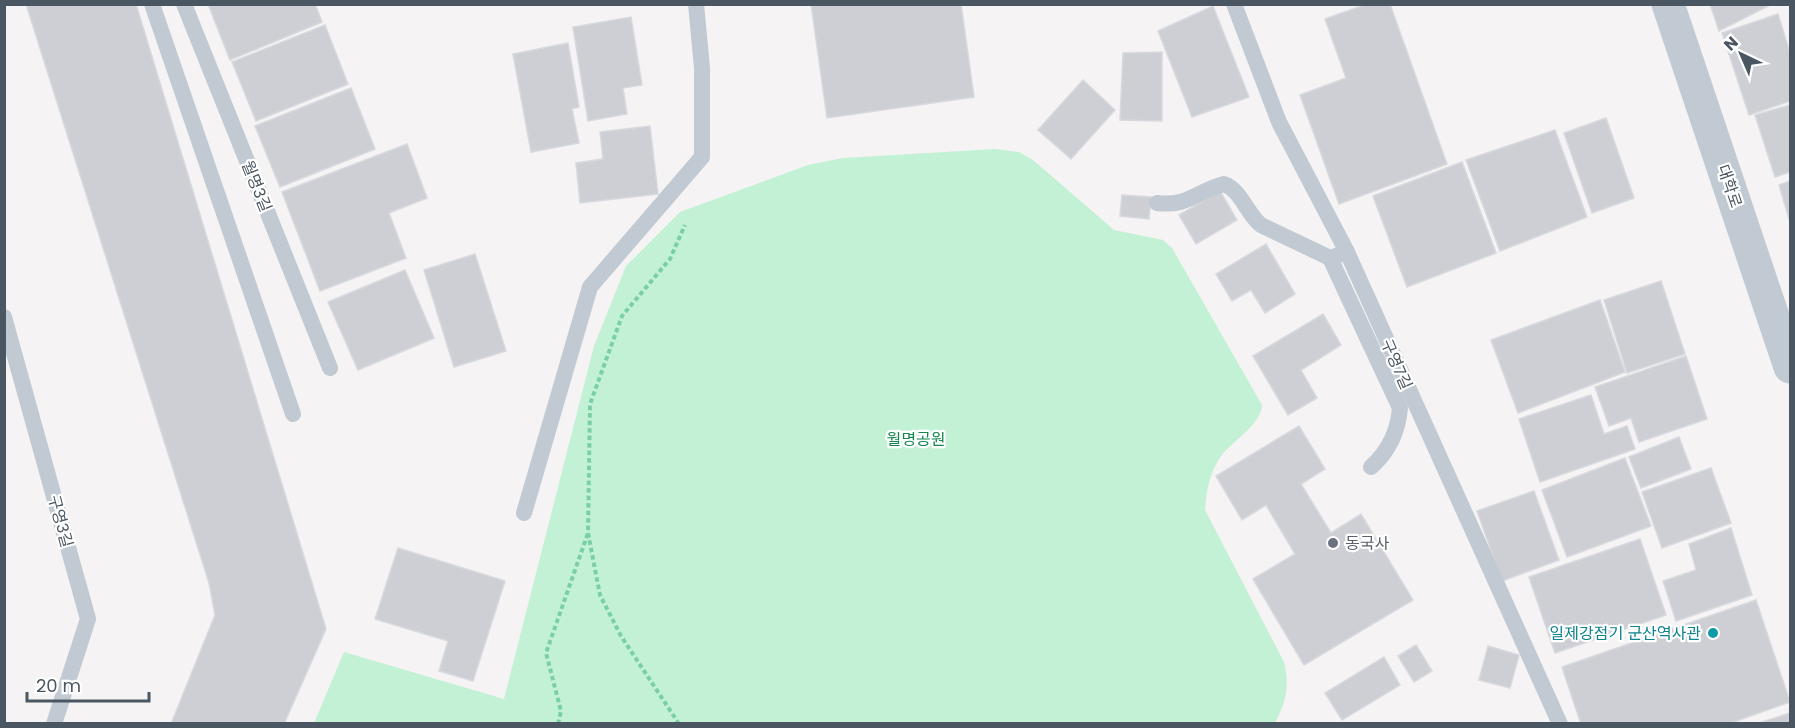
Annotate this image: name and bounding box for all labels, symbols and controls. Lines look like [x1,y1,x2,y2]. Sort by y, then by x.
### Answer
north arrow [1711,24,1771,84]
text: N [1719,31,1743,56]
street label: 월명3길 [236,157,277,215]
street label: 대학로 [1711,162,1748,211]
street label: 구영7길 [1375,335,1418,393]
park label: 월명공원 [887,428,945,451]
street label: 구영3길 [42,492,79,550]
place label: 동국사 [1345,532,1389,555]
marker: 동국사 [1326,536,1340,550]
place label: 일제강점기 군산역사관 [1550,622,1701,645]
marker: 일제강점기 군산역사관 [1706,626,1720,640]
scale bar [27,665,148,703]
text: 20 m [36,673,81,698]

